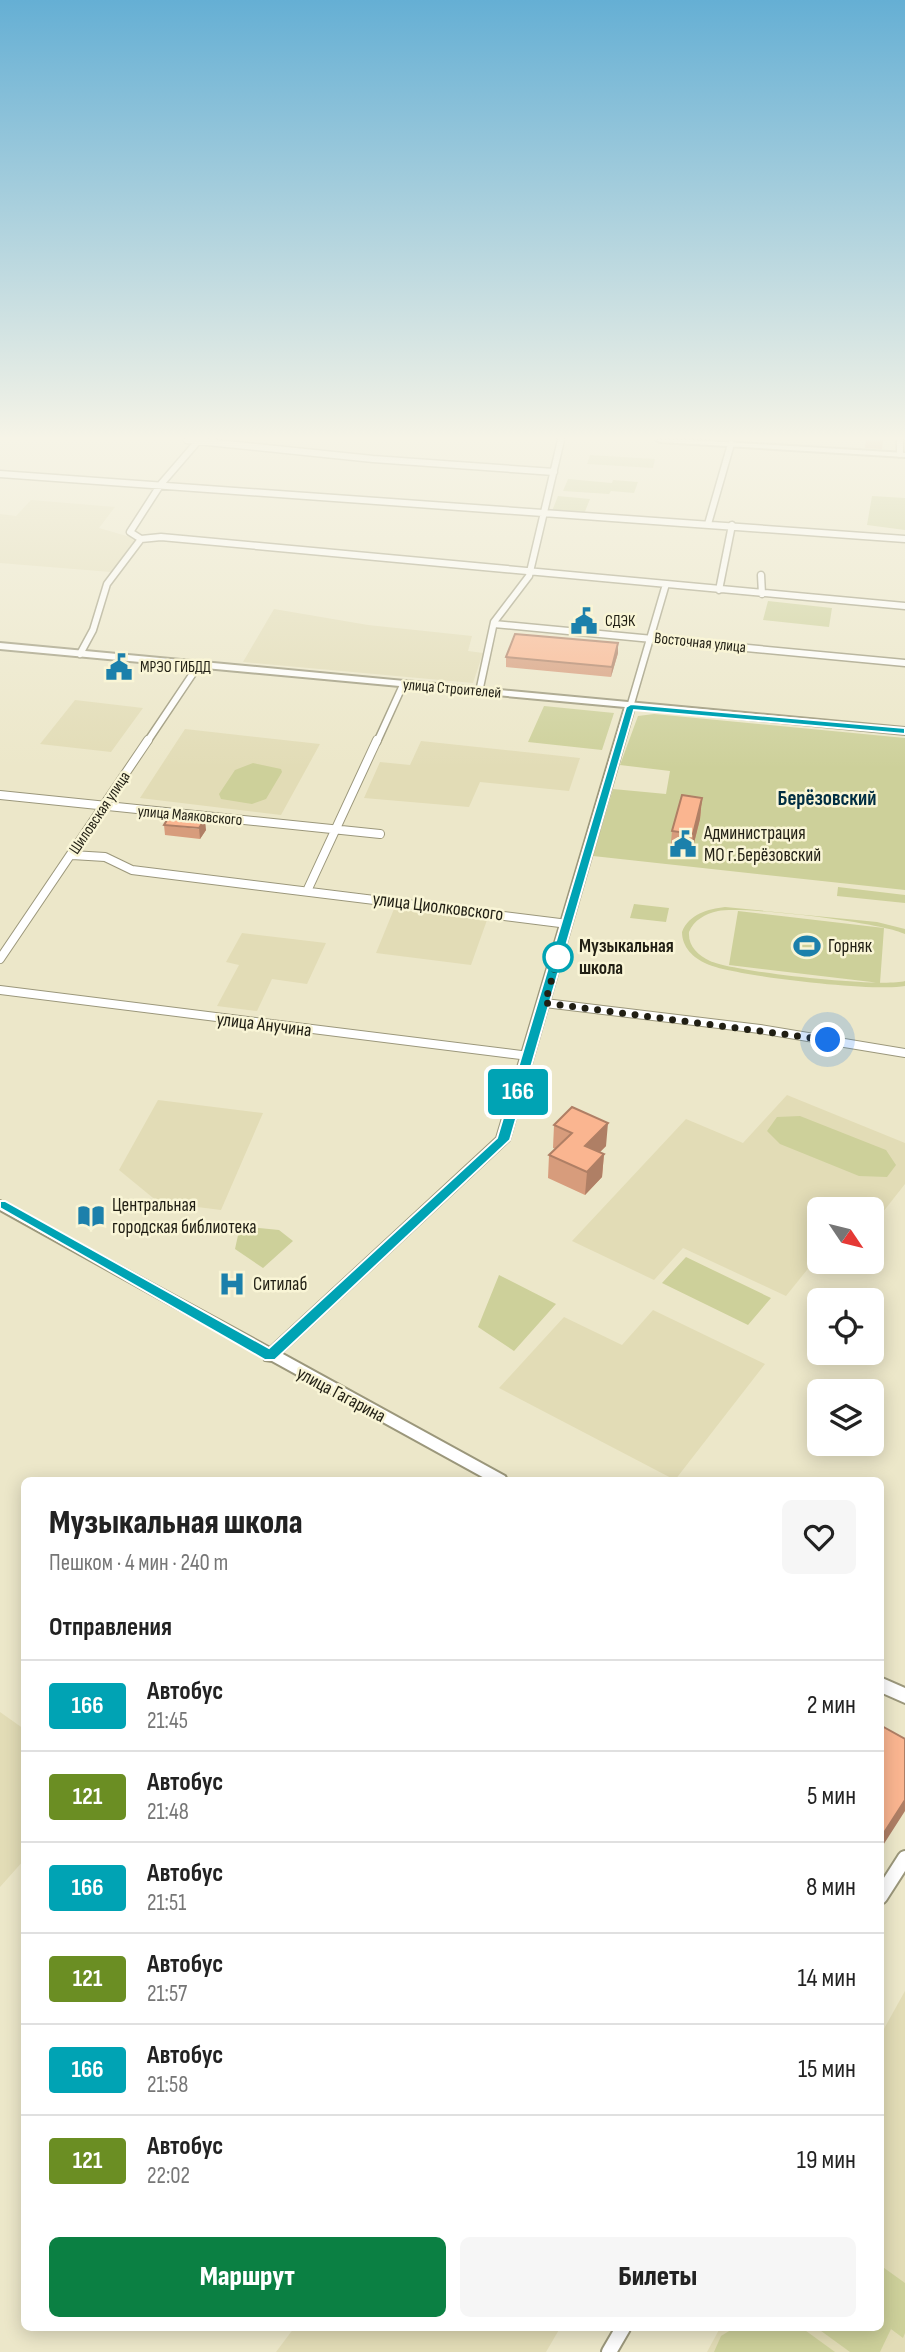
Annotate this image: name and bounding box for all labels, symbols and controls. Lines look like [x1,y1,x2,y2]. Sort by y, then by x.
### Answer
public building icon: СДЭК [569,606,599,636]
place label: СДЭК [605,612,636,631]
street label: Восточная улица [653,629,747,657]
public building icon: МРЭО ГИБДД [104,652,134,682]
place label: МРЭО ГИБДД [140,658,211,677]
street label: улица Строителей [402,675,502,703]
street label: Шиловская улица [65,768,135,858]
district label: Берёзовский [778,786,876,811]
street label: улица Маяковского [137,802,243,830]
place label: Администрация МО г.Берёзовский [703,822,821,867]
public building icon: Администрация МО г.Берёзовский [668,829,698,859]
street label: улица Циолковского [371,888,505,926]
sports icon: Горняк [792,931,822,961]
place label: Музыкальная школа [579,935,674,980]
place label: Горняк [828,935,873,958]
marker: Музыкальная школа [543,942,573,972]
street label: улица Анучина [215,1008,313,1042]
your location [810,1022,845,1057]
line badge: 166 [478,1069,558,1115]
text: 166 [502,1077,534,1106]
place label: Центральная городская библиотека [112,1194,257,1239]
north arrow [807,1197,884,1274]
map controls [807,1197,884,1456]
library icon: Центральная городская библиотека [76,1201,106,1231]
hospital icon: Ситилаб [217,1269,247,1299]
place label: Ситилаб [253,1273,307,1296]
button: locate [807,1288,884,1365]
street label: улица Гагарина [292,1362,390,1428]
button: layers [807,1379,884,1456]
button: heart [782,1500,856,1574]
text: Музыкальная школа [49,1503,303,1543]
text: Пешком · 4 мин · 240 m [49,1549,228,1577]
text: Отправления [49,1612,172,1643]
text: Автобус [147,1676,223,1707]
text: 2 мин [807,1690,856,1721]
text: 166 [71,1691,104,1720]
text: 21:45 [147,1707,188,1735]
text: Автобус [147,1767,223,1798]
text: 5 мин [807,1781,856,1812]
text: 121 [73,1782,102,1811]
text: 21:48 [147,1798,189,1826]
text: Автобус [147,1858,223,1889]
text: 8 мин [806,1872,856,1903]
text: 166 [71,1873,104,1902]
text: 21:51 [147,1889,186,1917]
text: Автобус [147,1949,223,1980]
text: 14 мин [797,1963,856,1994]
text: 121 [73,1964,102,1993]
text: 21:57 [147,1980,187,2008]
text: Автобус [147,2040,223,2071]
text: 15 мин [798,2054,856,2085]
text: 166 [71,2055,104,2084]
text: 21:58 [147,2071,188,2099]
text: Автобус [147,2131,223,2162]
text: 19 мин [797,2145,856,2176]
text: 121 [73,2146,102,2175]
text: 22:02 [147,2162,190,2190]
button: Маршрут [49,2237,446,2317]
button: Билеты [460,2237,856,2317]

